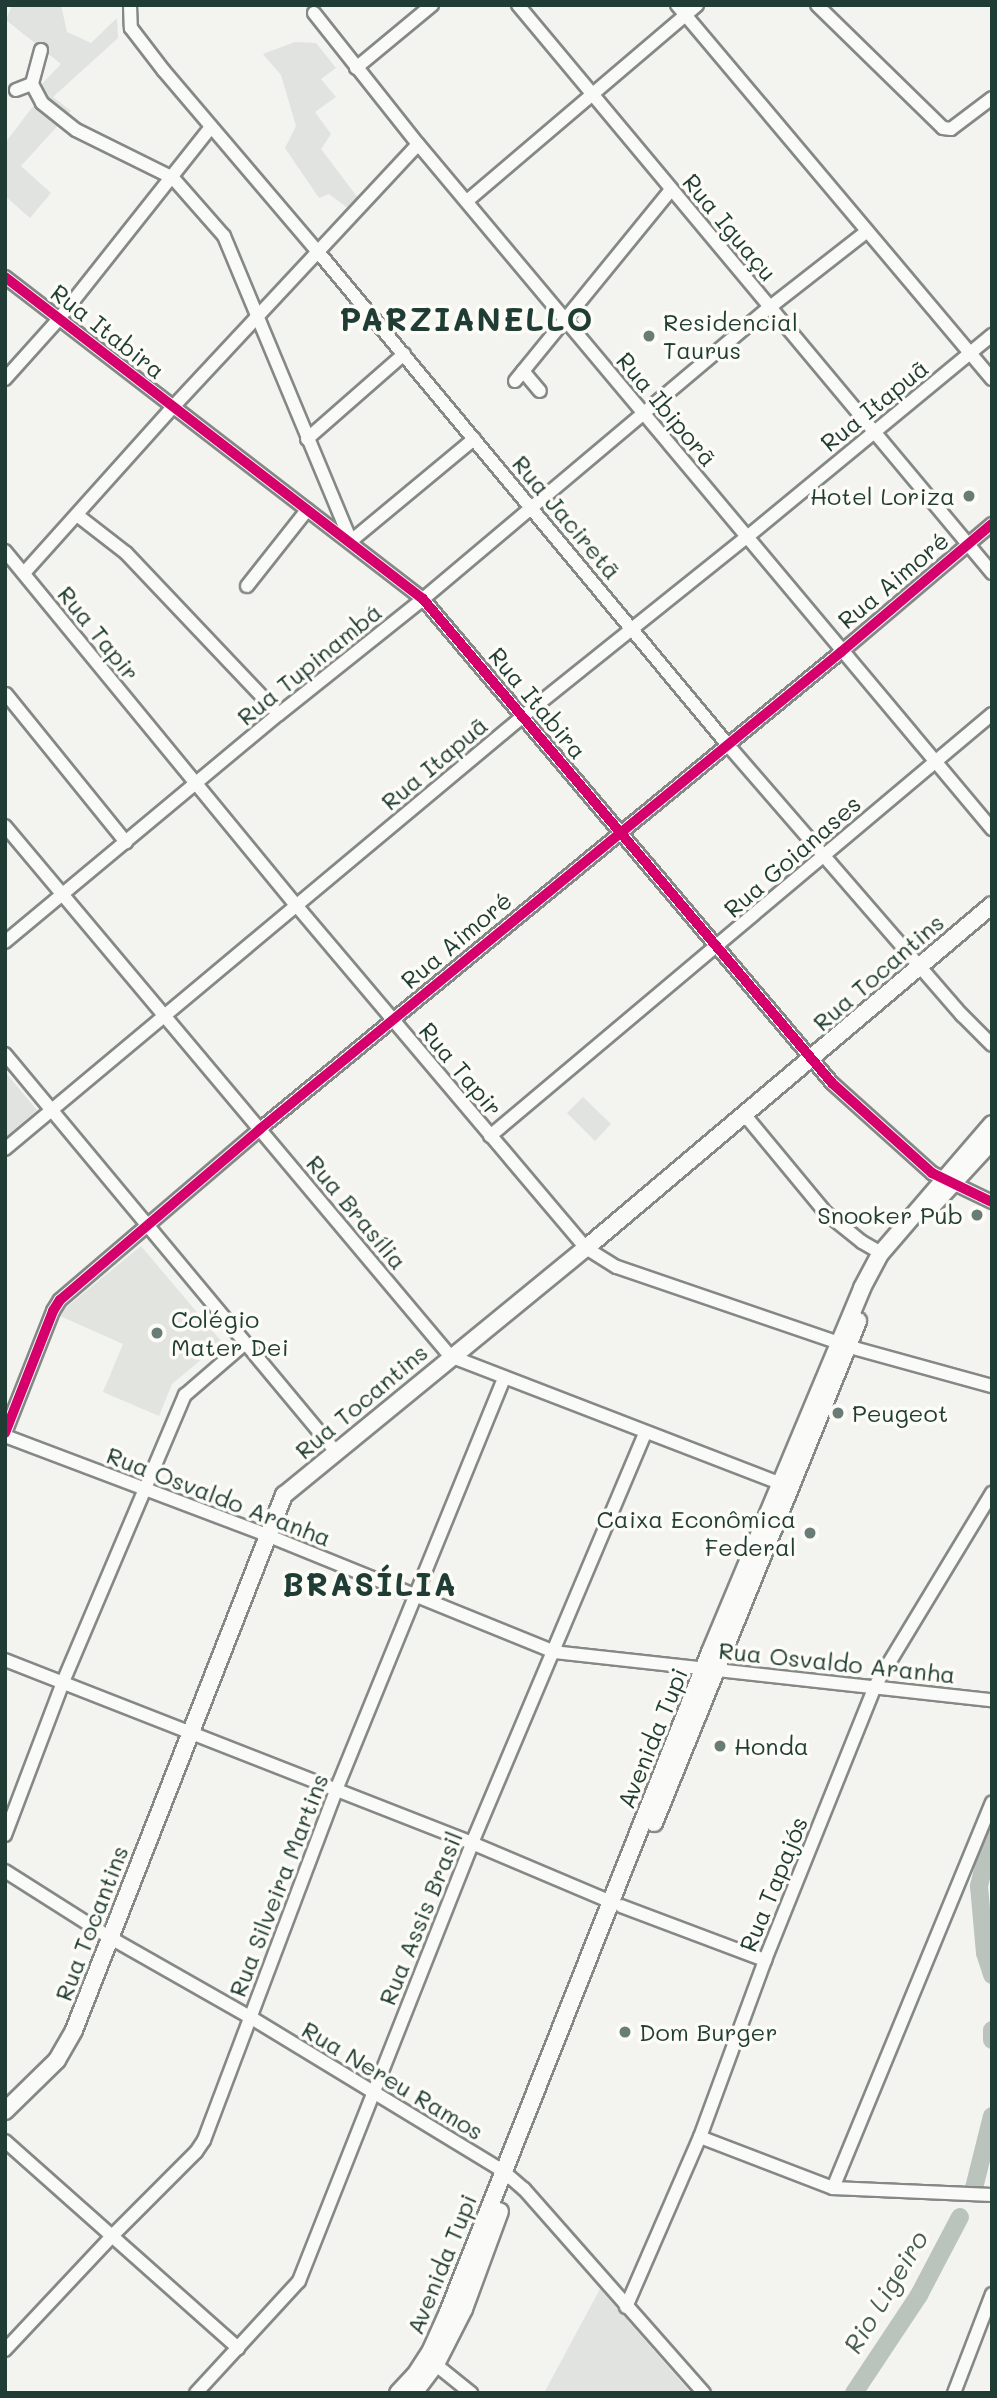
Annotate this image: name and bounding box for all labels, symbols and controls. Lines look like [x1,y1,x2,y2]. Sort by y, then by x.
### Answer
street label: Rua Iguaçu [677,168,783,286]
street label: Rua Itabira [45,278,171,384]
district label: PARZIANELLO [341,299,593,337]
place label: Residencial Taurus [663,308,798,364]
marker: Residencial Taurus [641,328,657,344]
street label: Rua Ibiporã [611,346,723,472]
street label: Rua Itapuã [814,353,934,457]
street label: Rua Jaciretã [507,449,627,585]
place label: Hotel Loriza [810,482,955,510]
marker: Hotel Loriza [961,488,977,504]
street label: Rua Aimoré [832,525,954,635]
street label: Rua Tapir [52,580,146,686]
street label: Rua Tupinambá [231,597,387,731]
street label: Rua Itabira [483,641,593,765]
street label: Rua Itapuã [375,710,493,816]
street label: Rua Goianases [718,789,866,923]
street label: Rua Aimoré [395,885,517,995]
street label: Rua Tocantins [807,907,949,1037]
street label: Rua Tapir [413,1016,509,1122]
street label: Rua Brasília [301,1149,413,1275]
place label: Snooker Pub [817,1201,963,1229]
marker: Snooker Pub [969,1207,985,1223]
place label: Colégio Mater Dei [171,1305,289,1361]
marker: Colégio Mater Dei [149,1325,165,1341]
street label: Rua Tocantins [289,1337,433,1465]
place label: Peugeot [852,1399,948,1427]
marker: Peugeot [830,1405,846,1421]
street label: Rua Osvaldo Aranha [103,1440,335,1552]
place label: Caixa Econômica Federal [597,1505,796,1561]
marker: Caixa Econômica Federal [802,1525,818,1541]
district label: BRASÍLIA [283,1564,457,1602]
street label: Rua Osvaldo Aranha [717,1635,957,1689]
street label: Avenida Tupi [611,1664,693,1812]
place label: Honda [734,1732,809,1760]
marker: Honda [712,1738,728,1754]
street label: Rua Silveira Martins [222,1769,334,2001]
street label: Rua Tapajós [733,1812,813,1956]
street label: Rua Assis Brasil [372,1827,468,2009]
street label: Rua Tocantins [48,1841,134,2005]
street label: Rua Nereu Ramos [297,2014,489,2146]
place label: Dom Burger [639,2018,777,2046]
marker: Dom Burger [617,2024,633,2040]
street label: Avenida Tupi [400,2190,482,2338]
water label: Rio Ligeiro [837,2225,935,2359]

